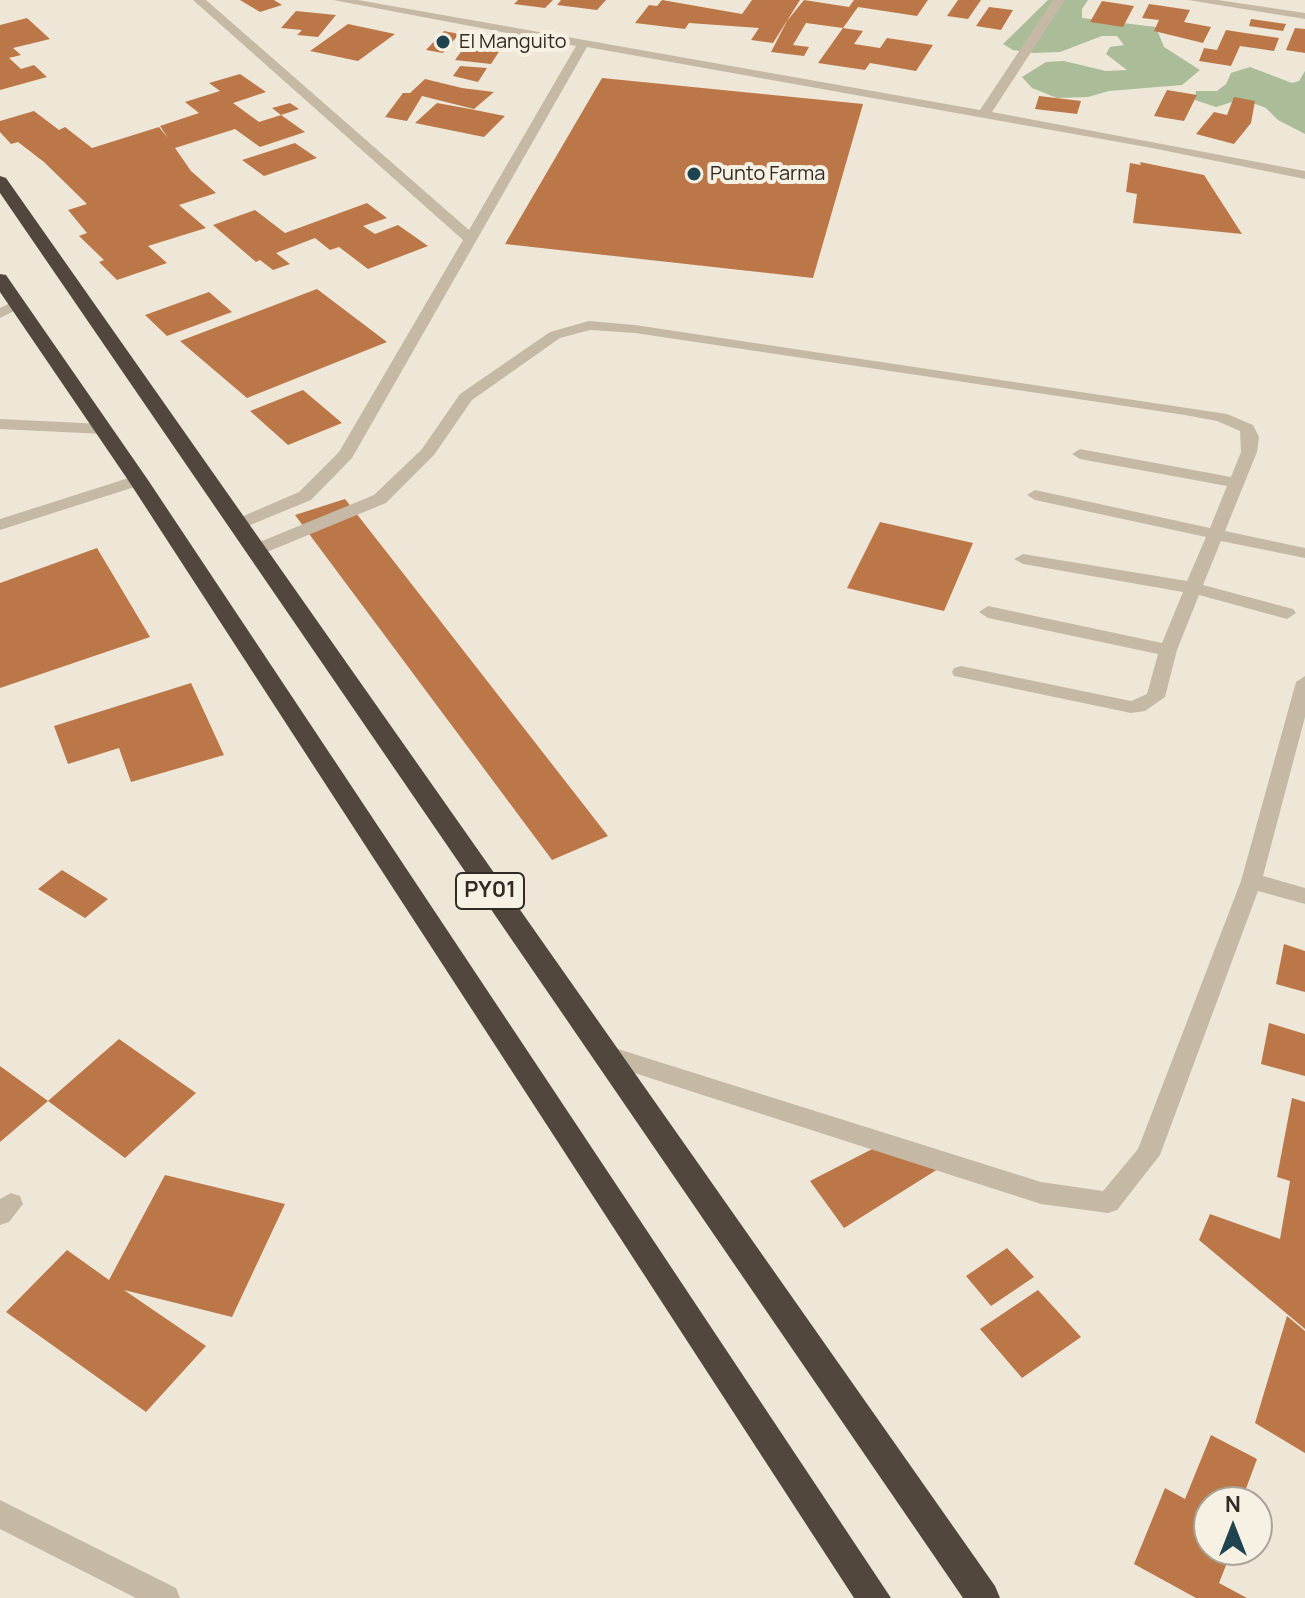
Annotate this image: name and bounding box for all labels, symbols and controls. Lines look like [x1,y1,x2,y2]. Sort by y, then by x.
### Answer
place label: El Manguito [459,30,567,54]
marker: El Manguito [434,33,452,51]
place label: Punto Farma [710,162,825,186]
marker: Punto Farma [685,165,703,183]
road number: PY01 [456,873,524,909]
north arrow [1193,1486,1273,1566]
text: N [1225,1489,1241,1519]

